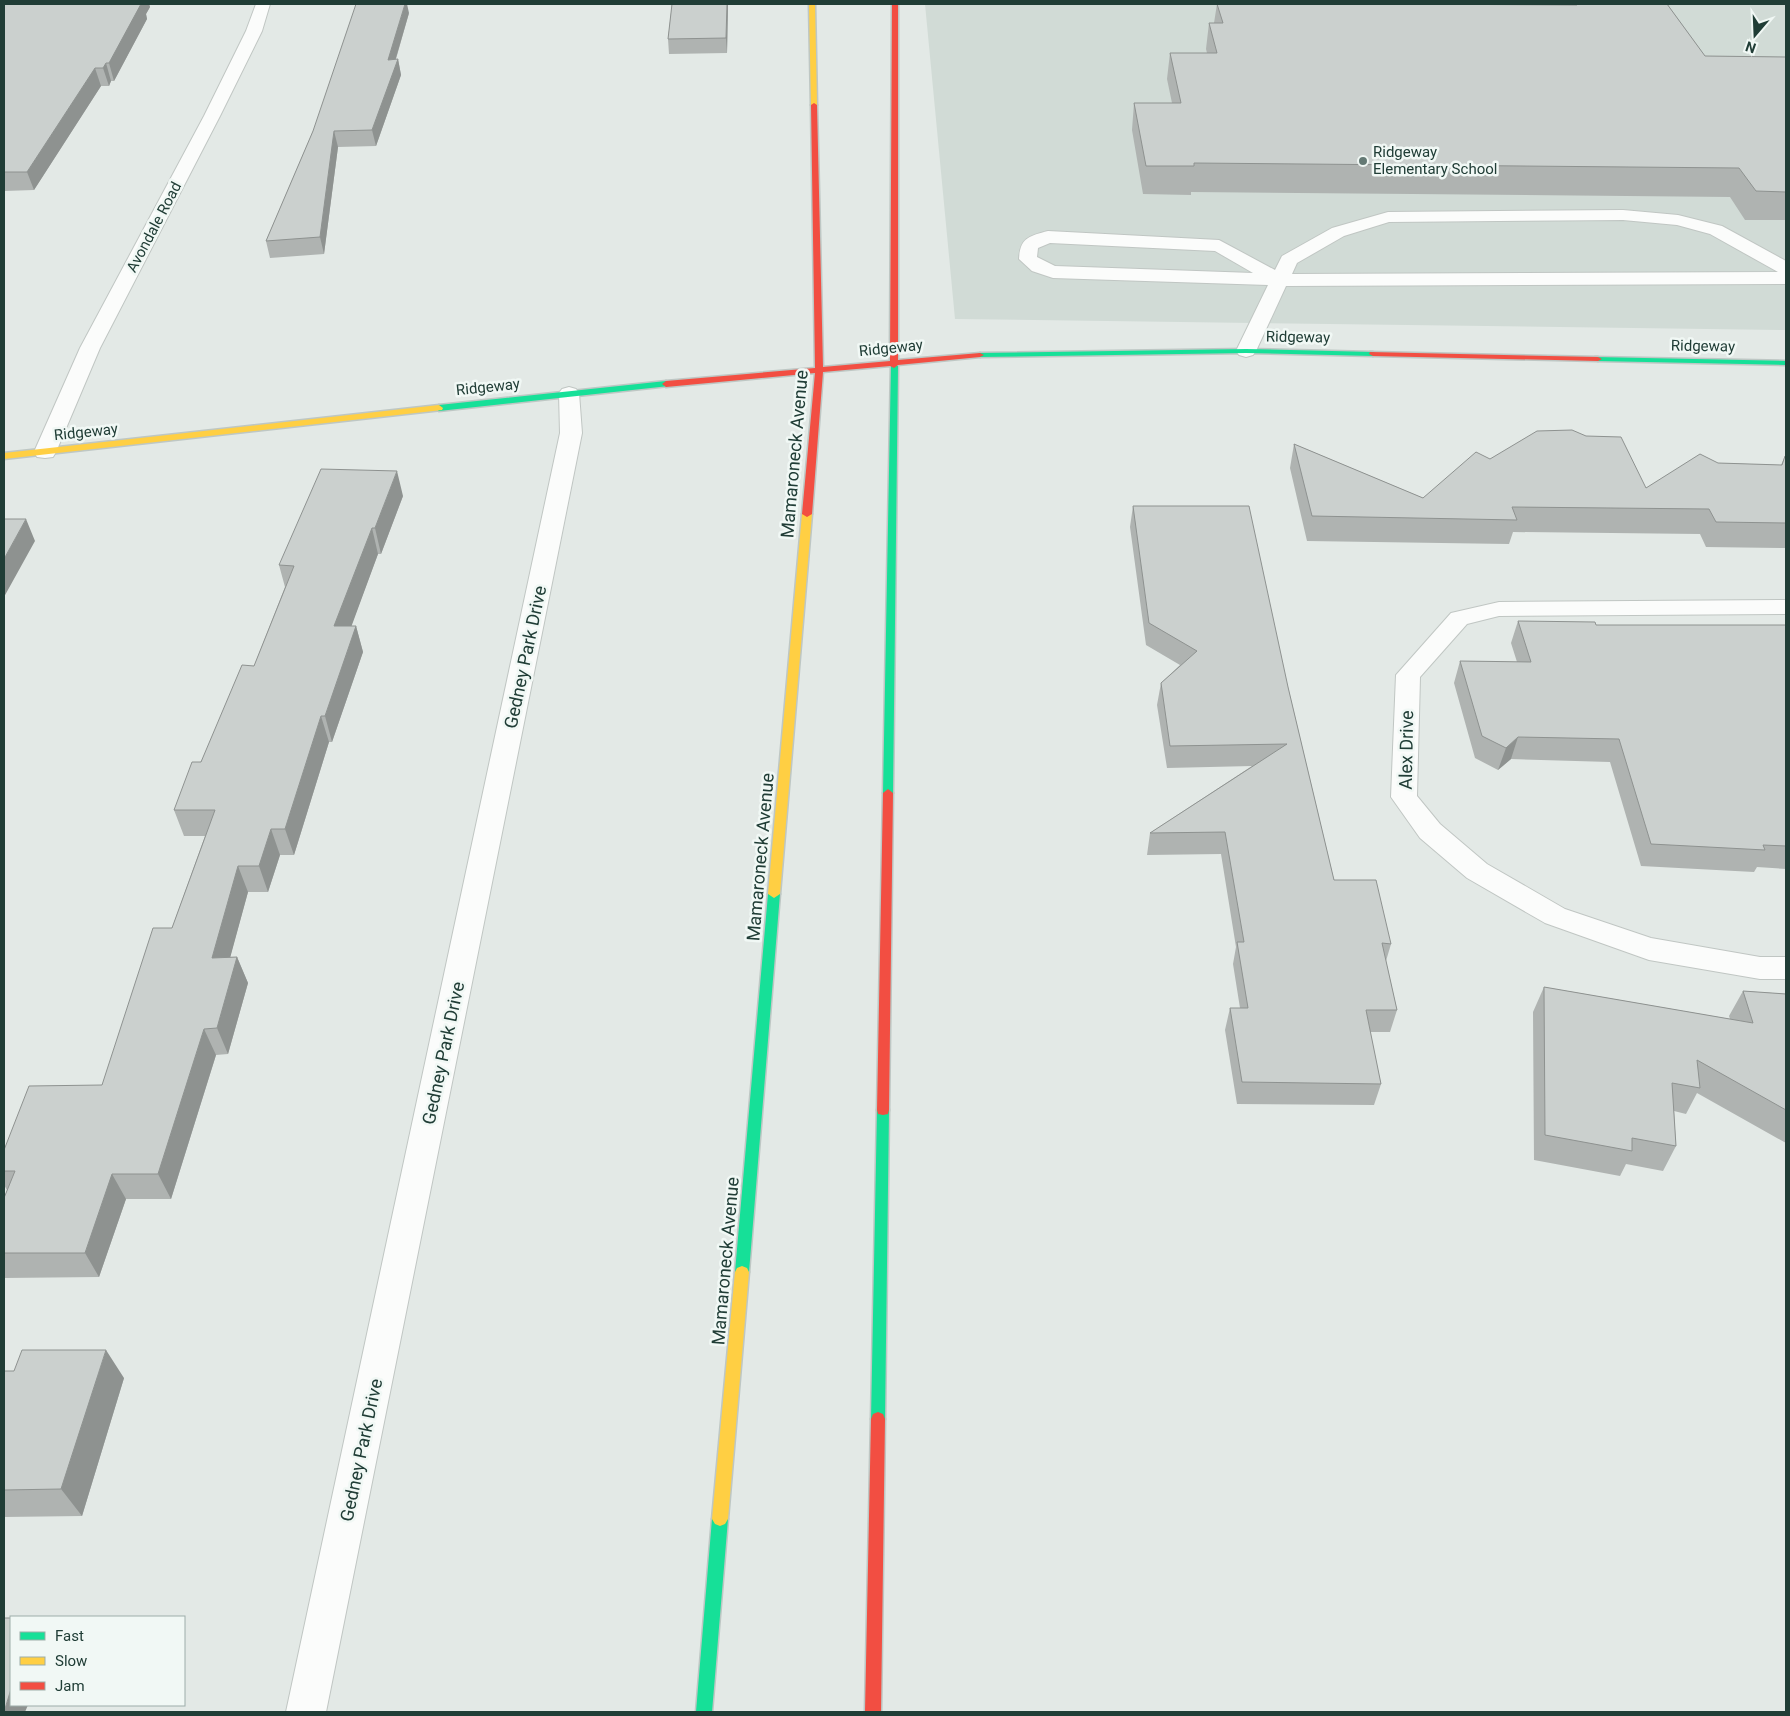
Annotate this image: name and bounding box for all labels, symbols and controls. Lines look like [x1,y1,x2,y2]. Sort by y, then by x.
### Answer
north arrow [1730,10,1780,60]
text: N [1743,38,1758,56]
place label: Ridgeway Elementary School [1373,143,1497,178]
marker: Ridgeway Elementary School [1357,155,1369,167]
street label: Avondale Road [123,179,185,275]
street label: Ridgeway [1266,327,1330,347]
street label: Ridgeway [858,336,924,360]
street label: Ridgeway [1671,336,1735,356]
street label: Mamaroneck Avenue [776,369,812,539]
street label: Ridgeway [455,375,521,399]
street label: Ridgeway [53,420,119,444]
street label: Gedney Park Drive [500,584,550,730]
street label: Alex Drive [1395,710,1417,790]
street label: Mamaroneck Avenue [742,772,778,942]
street label: Gedney Park Drive [418,980,468,1126]
street label: Mamaroneck Avenue [707,1176,743,1346]
street label: Gedney Park Drive [336,1377,386,1523]
legend [10,1616,185,1706]
text: Fast [55,1627,84,1645]
text: Slow [55,1652,87,1670]
text: Jam [55,1677,85,1695]

